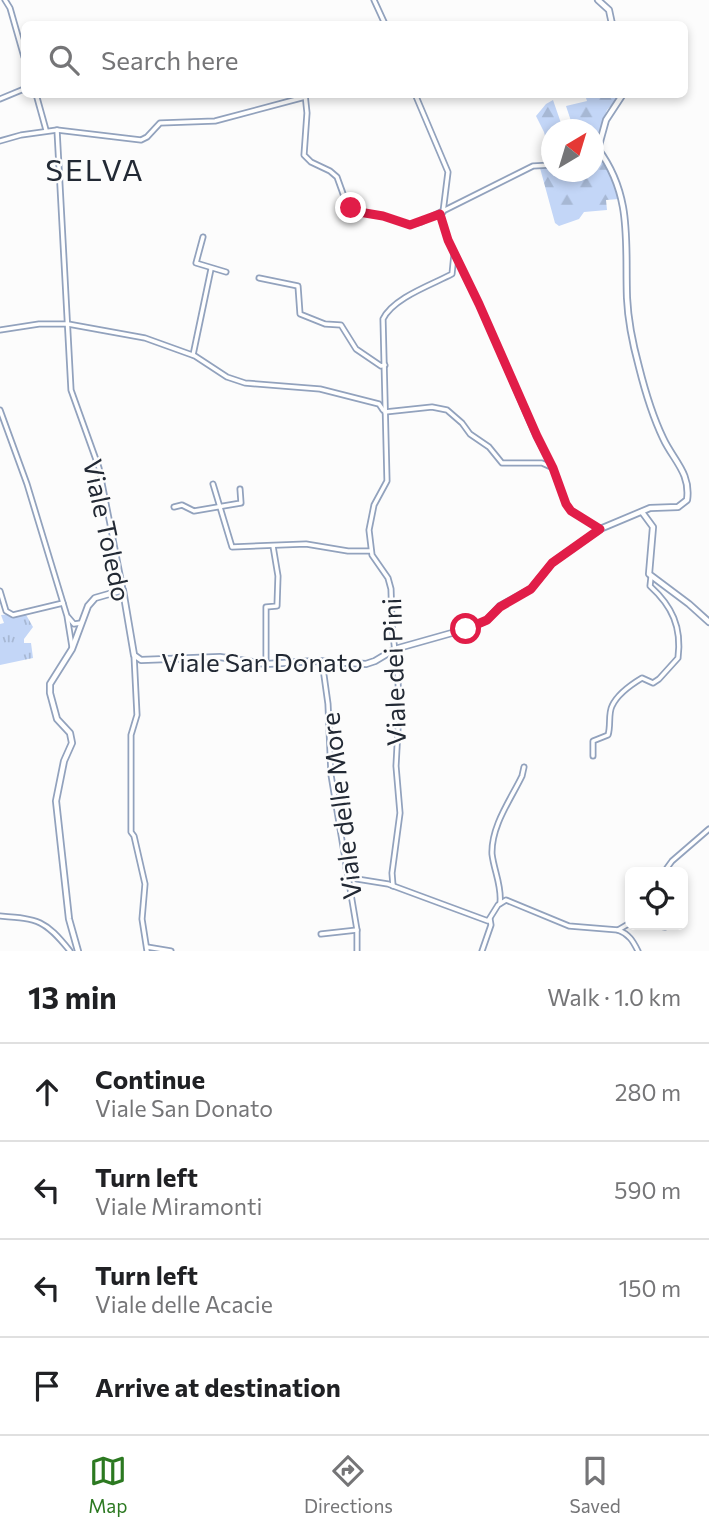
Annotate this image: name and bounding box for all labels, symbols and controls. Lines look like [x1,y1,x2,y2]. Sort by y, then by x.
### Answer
search box [21,21,688,98]
icon: search [45,41,83,79]
text: Search here [101,44,239,75]
north arrow [541,119,604,182]
district label: SELVA [45,150,145,187]
route end [335,192,366,223]
street label: Viale Toledo [78,456,138,604]
street label: Viale dei Pini [375,597,411,747]
route start [450,613,481,644]
street label: Viale San Donato [161,646,363,677]
street label: Viale delle More [313,711,367,901]
map controls [625,867,688,930]
button: locate [625,867,688,930]
text: 13 min [28,978,117,1015]
text: Walk · 1.0 km [547,983,681,1011]
text: Continue [95,1063,205,1094]
icon: ahead [28,1073,66,1111]
text: 280 m [615,1078,681,1106]
text: Viale San Donato [95,1094,273,1122]
text: Turn left [95,1161,198,1192]
icon: left [28,1171,66,1209]
text: 590 m [614,1176,681,1204]
text: Viale Miramonti [95,1192,262,1220]
text: Turn left [95,1259,198,1290]
icon: left [28,1269,66,1307]
text: 150 m [618,1274,681,1302]
text: Viale delle Acacie [95,1290,273,1318]
icon: arrive [28,1367,66,1405]
text: Arrive at destination [95,1371,341,1402]
tab: Map [88,1452,127,1517]
tab: Directions [304,1452,393,1517]
tab: Saved [569,1452,621,1517]

